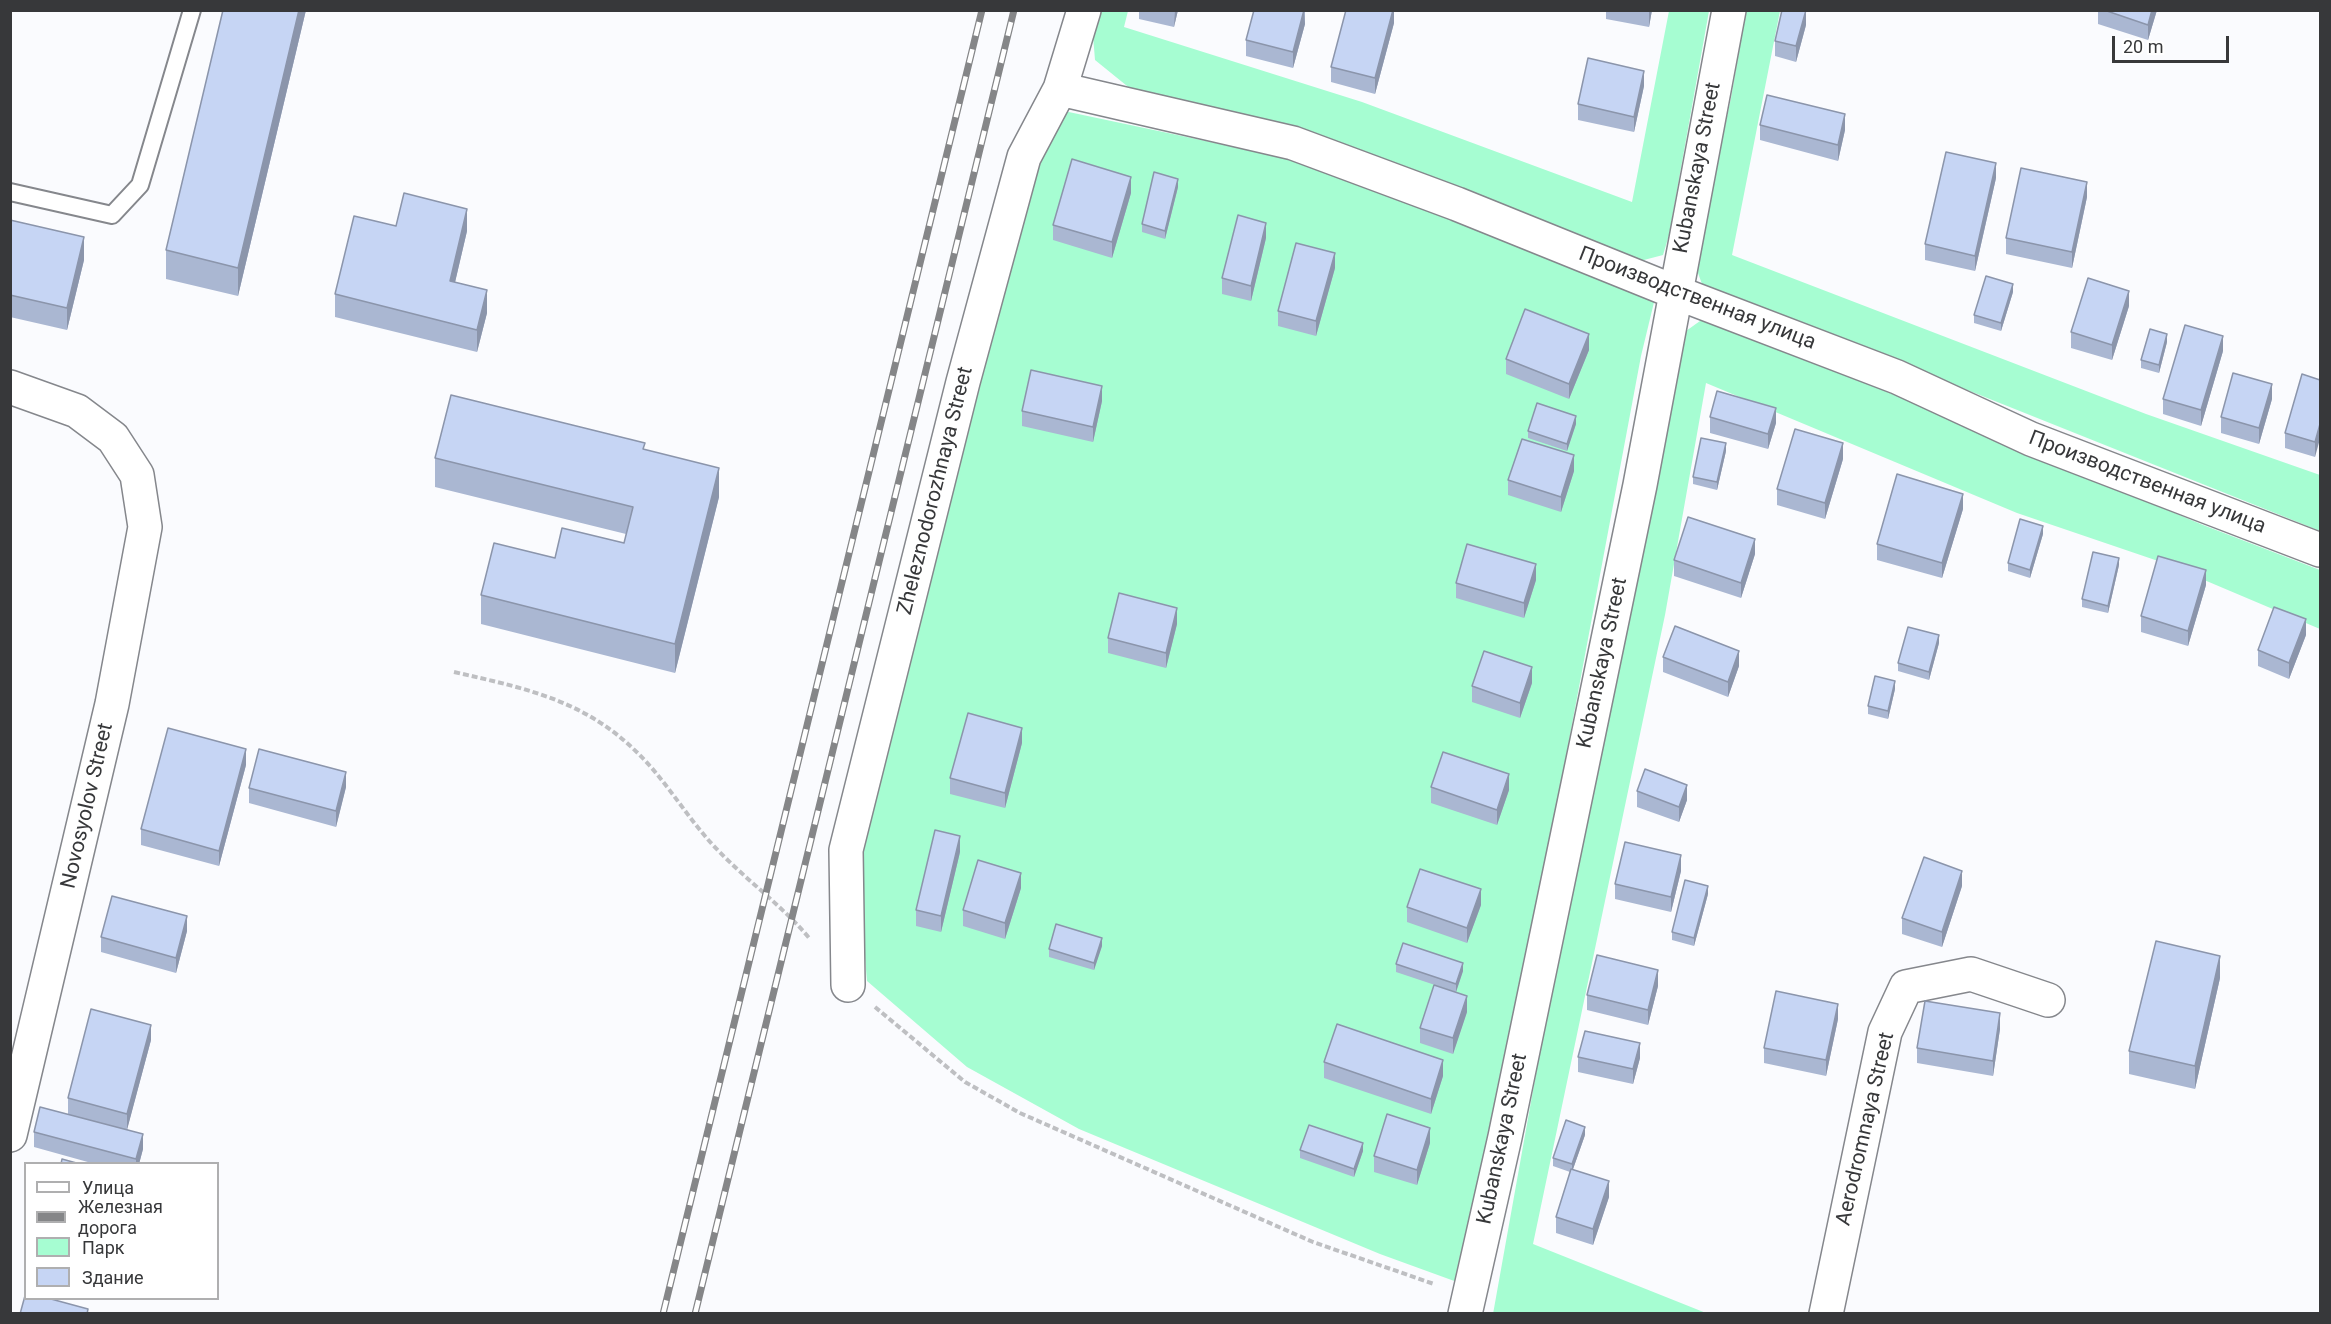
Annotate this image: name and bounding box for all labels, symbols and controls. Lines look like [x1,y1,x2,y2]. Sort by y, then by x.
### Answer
scale bar [2115,24,2232,62]
text: 20 m [2123,36,2163,57]
street label: Kubanskaya Street [1669,80,1727,256]
street label: Производственная улица [1575,242,1819,356]
street label: Zheleznodorozhnaya Street [893,364,979,618]
street label: Производственная улица [2025,426,2269,540]
street label: Kubanskaya Street [1573,575,1633,751]
street label: Novosyolov Street [57,721,119,891]
street label: Aerodromnaya Street [1832,1030,1900,1228]
street label: Kubanskaya Street [1473,1051,1533,1227]
legend [24,1162,219,1300]
text: Улица [82,1177,134,1198]
text: Железная дорога [78,1196,163,1238]
text: Парк [82,1237,124,1258]
text: Здание [82,1267,144,1288]

